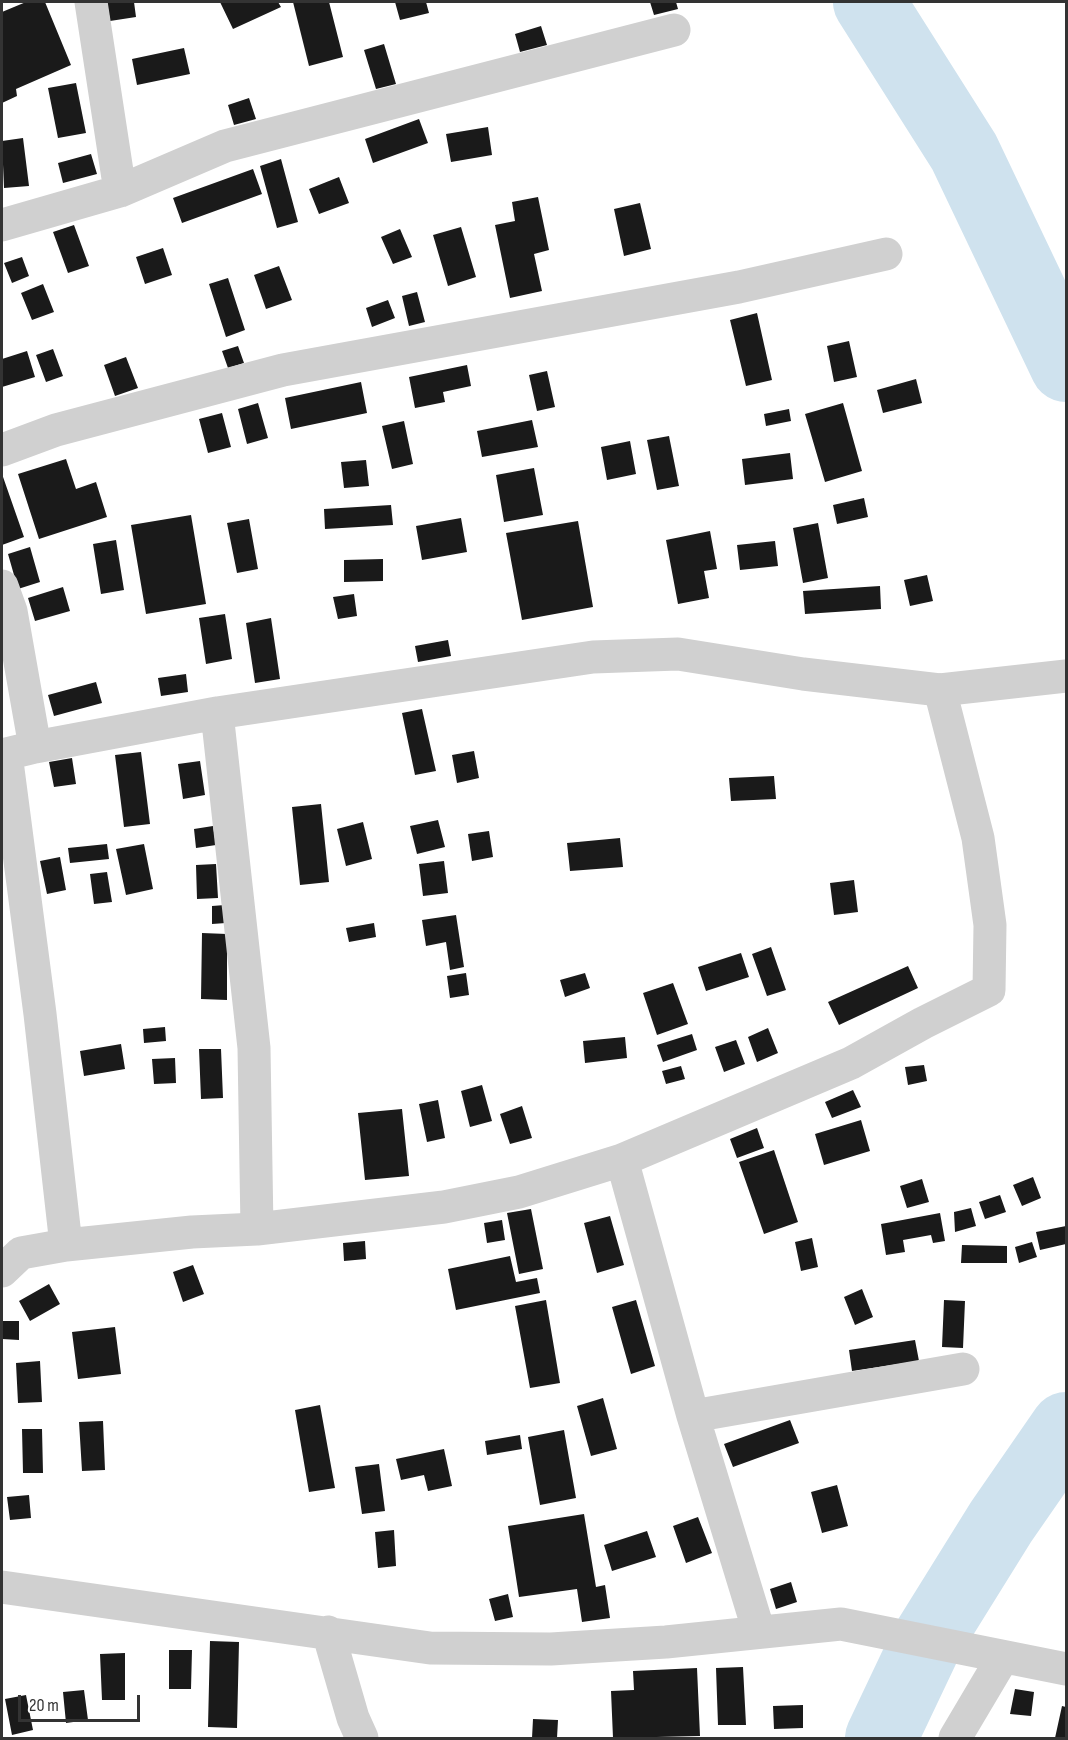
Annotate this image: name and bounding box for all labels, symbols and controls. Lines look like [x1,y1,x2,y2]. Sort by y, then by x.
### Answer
scale bar [21,1683,142,1721]
text: 20 m [29,1695,59,1716]

